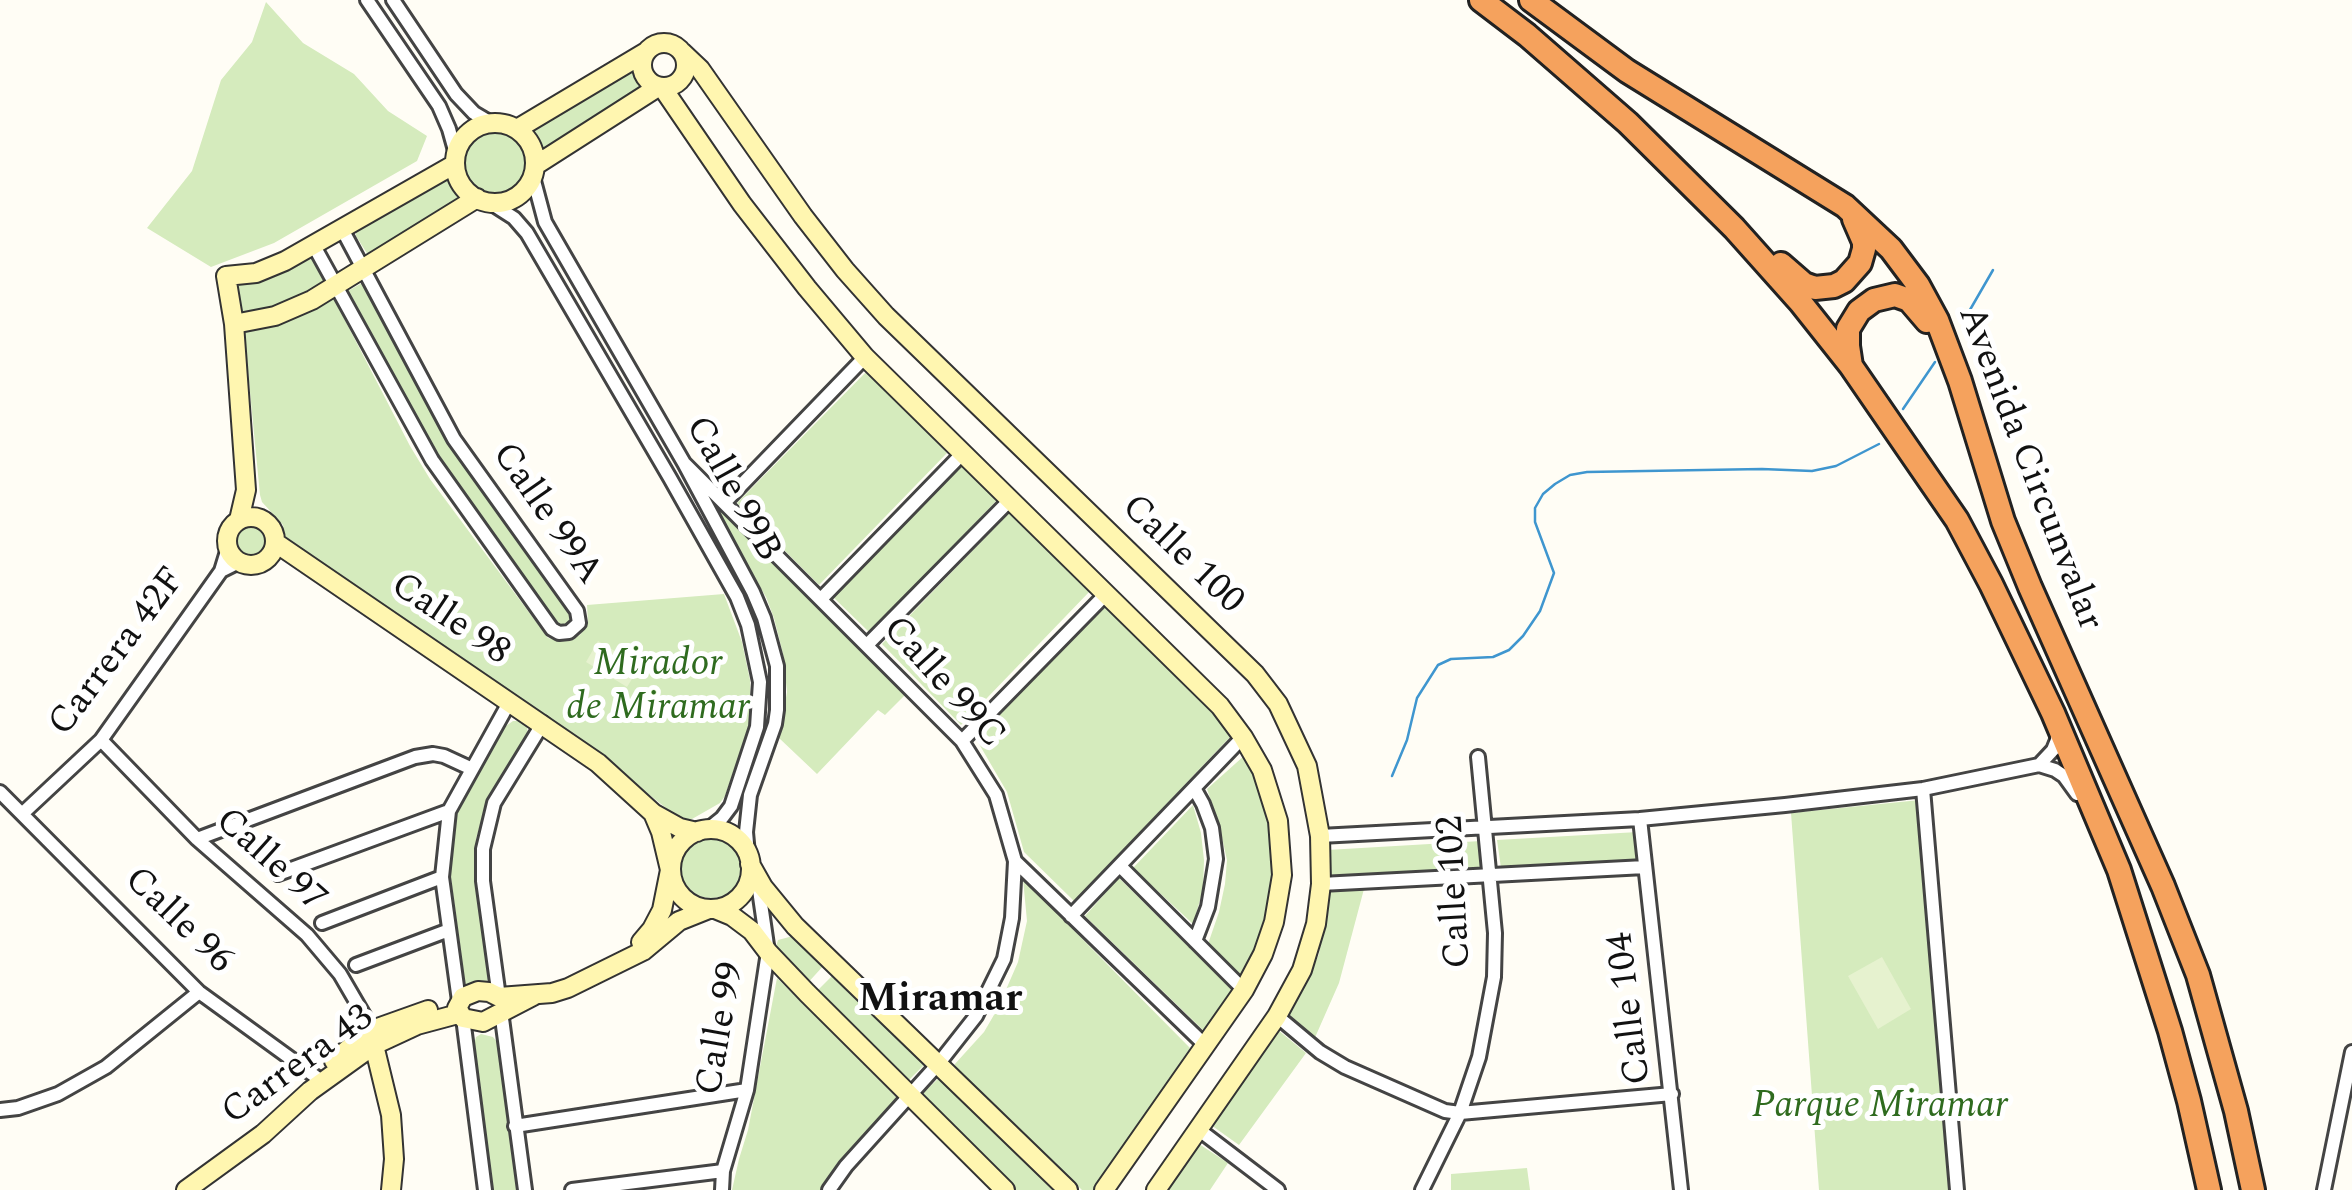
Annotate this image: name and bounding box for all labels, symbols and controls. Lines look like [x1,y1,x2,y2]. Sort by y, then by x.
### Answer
street label: Avenida Circunvalar [1945,300,2111,638]
street label: Calle 99B [672,409,790,571]
street label: Calle 99A [480,435,610,595]
street label: Calle 100 [1110,486,1252,626]
street label: Carrera 42F [41,560,197,746]
street label: Calle 98 [381,565,517,677]
street label: Calle 99C [871,609,1013,759]
park label: Mirador de Miramar [566,644,750,734]
street label: Calle 97 [204,800,334,924]
street label: Calle 102 [1430,814,1484,970]
street label: Calle 96 [113,859,241,985]
street label: Calle 104 [1600,929,1664,1087]
street label: Calle 99 [689,959,757,1099]
district label: Miramar [858,978,1022,1026]
street label: Carrera 43 [214,997,384,1137]
park label: Parque Miramar [1752,1086,2008,1132]

